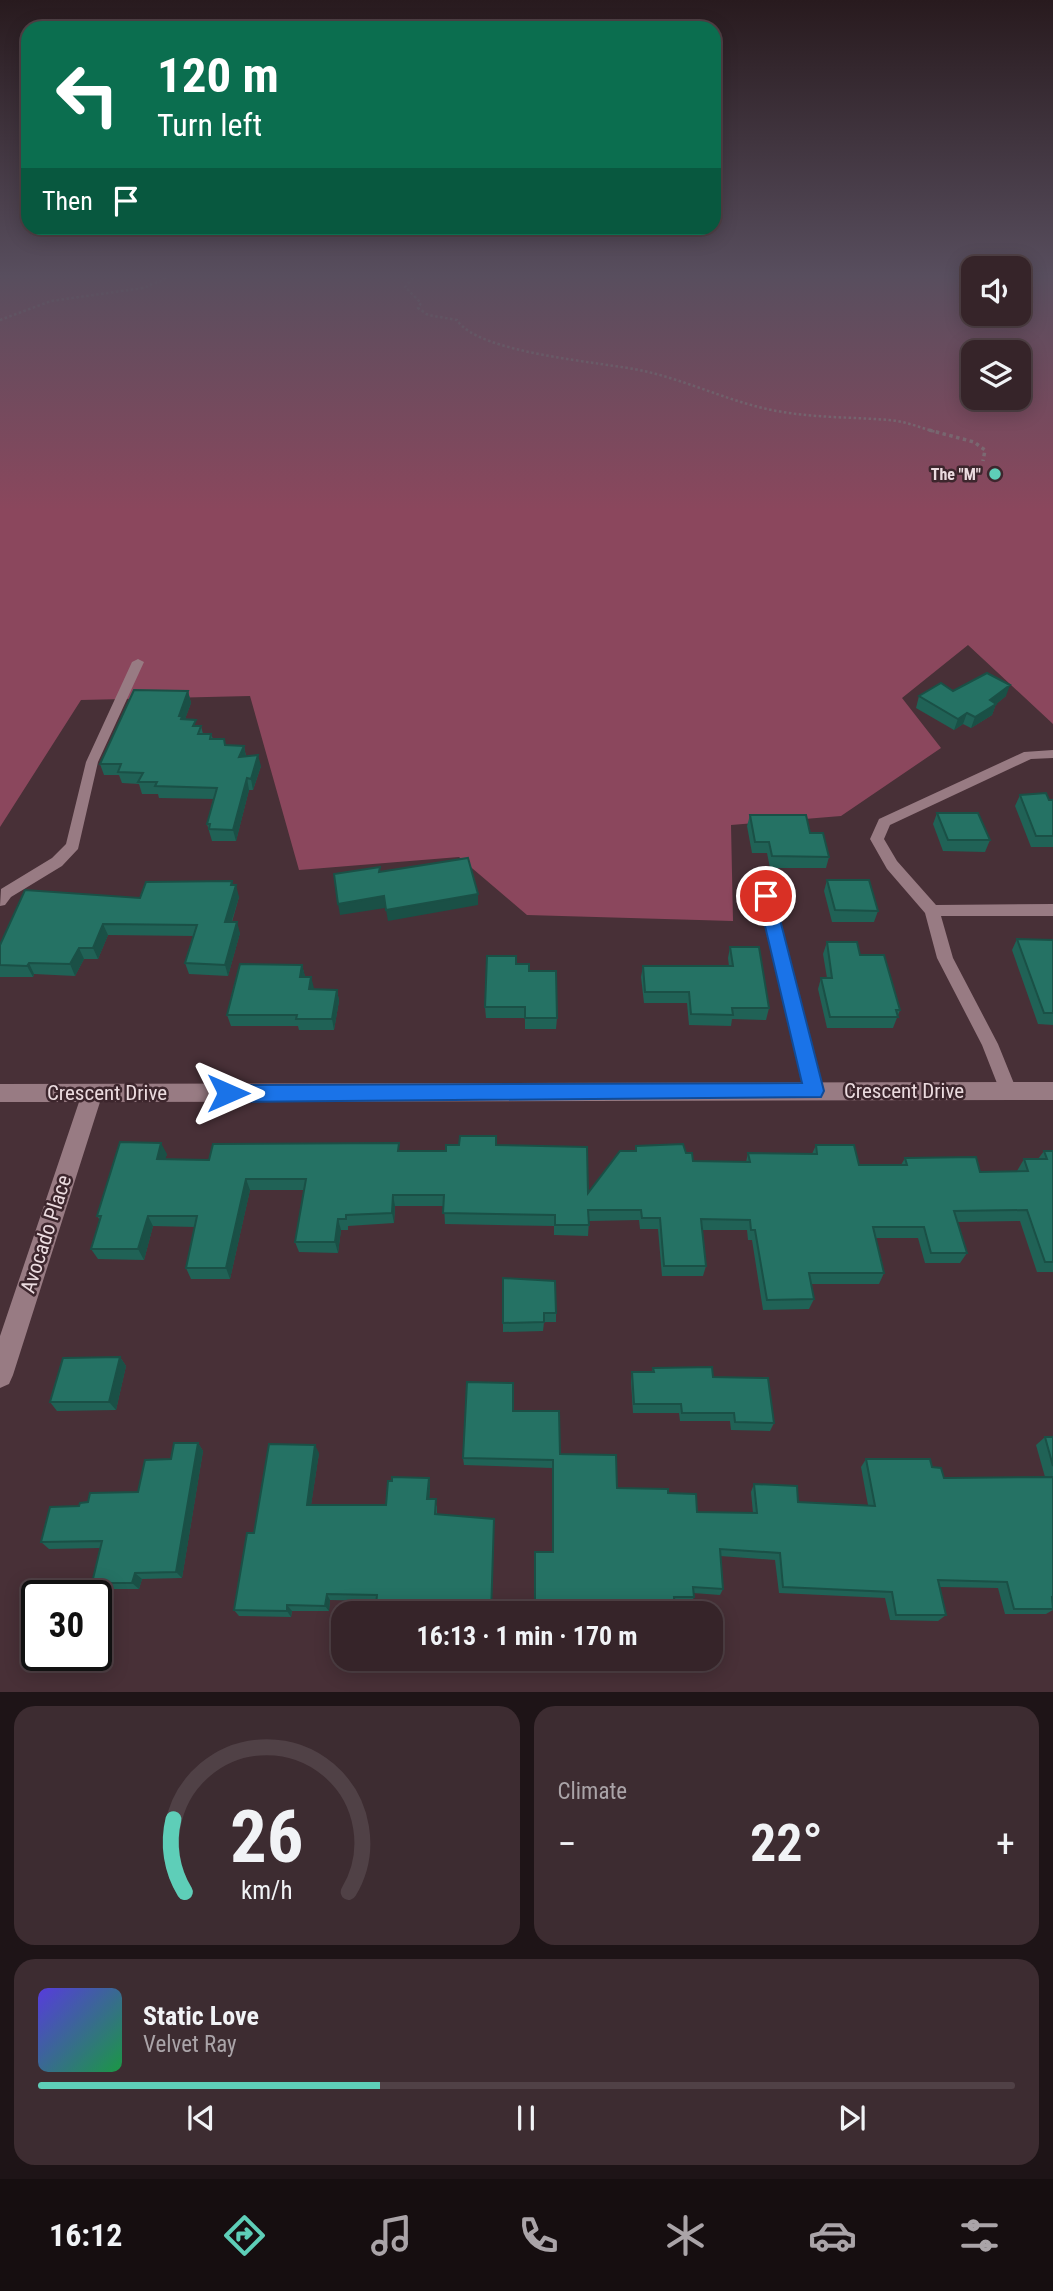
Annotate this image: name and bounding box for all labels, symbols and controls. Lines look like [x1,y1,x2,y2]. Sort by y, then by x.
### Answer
text: 120 m [157,47,279,104]
icon: left [42,49,133,140]
text: Turn left [157,106,262,144]
icon: arrive [107,182,145,220]
text: Then [42,186,93,216]
map controls [961,256,1031,410]
button: sound [961,256,1031,326]
button: layers [961,340,1031,410]
place label: The "M" [931,465,981,484]
marker: The "M" [987,466,1003,482]
pin [736,866,796,926]
icon: arrive [747,877,785,915]
position arrow [191,1056,265,1130]
street label: Crescent Drive [844,1079,964,1103]
street label: Crescent Drive [47,1081,167,1105]
street label: Avocado Place [16,1172,76,1296]
speed limit sign: 30 [21,1580,112,1671]
text: 16:13 · 1 min · 170 m [417,1621,637,1651]
text: Climate [558,1778,627,1805]
text: 26 [230,1794,304,1880]
text: 22° [750,1813,823,1874]
text: − [558,1822,577,1866]
text: + [996,1822,1015,1866]
text: km/h [241,1875,292,1904]
text: Static Love [143,2001,259,2031]
text: Velvet Ray [143,2031,237,2058]
icon: previous [182,2099,220,2137]
icon: pause [507,2099,545,2137]
icon: next [833,2099,871,2137]
icon: directions [220,2211,269,2260]
icon: music [367,2211,416,2260]
icon: phone [514,2211,563,2260]
icon: climate [661,2211,710,2260]
icon: car [808,2211,857,2260]
icon: filters [955,2211,1004,2260]
text: 16:12 [49,2216,122,2254]

